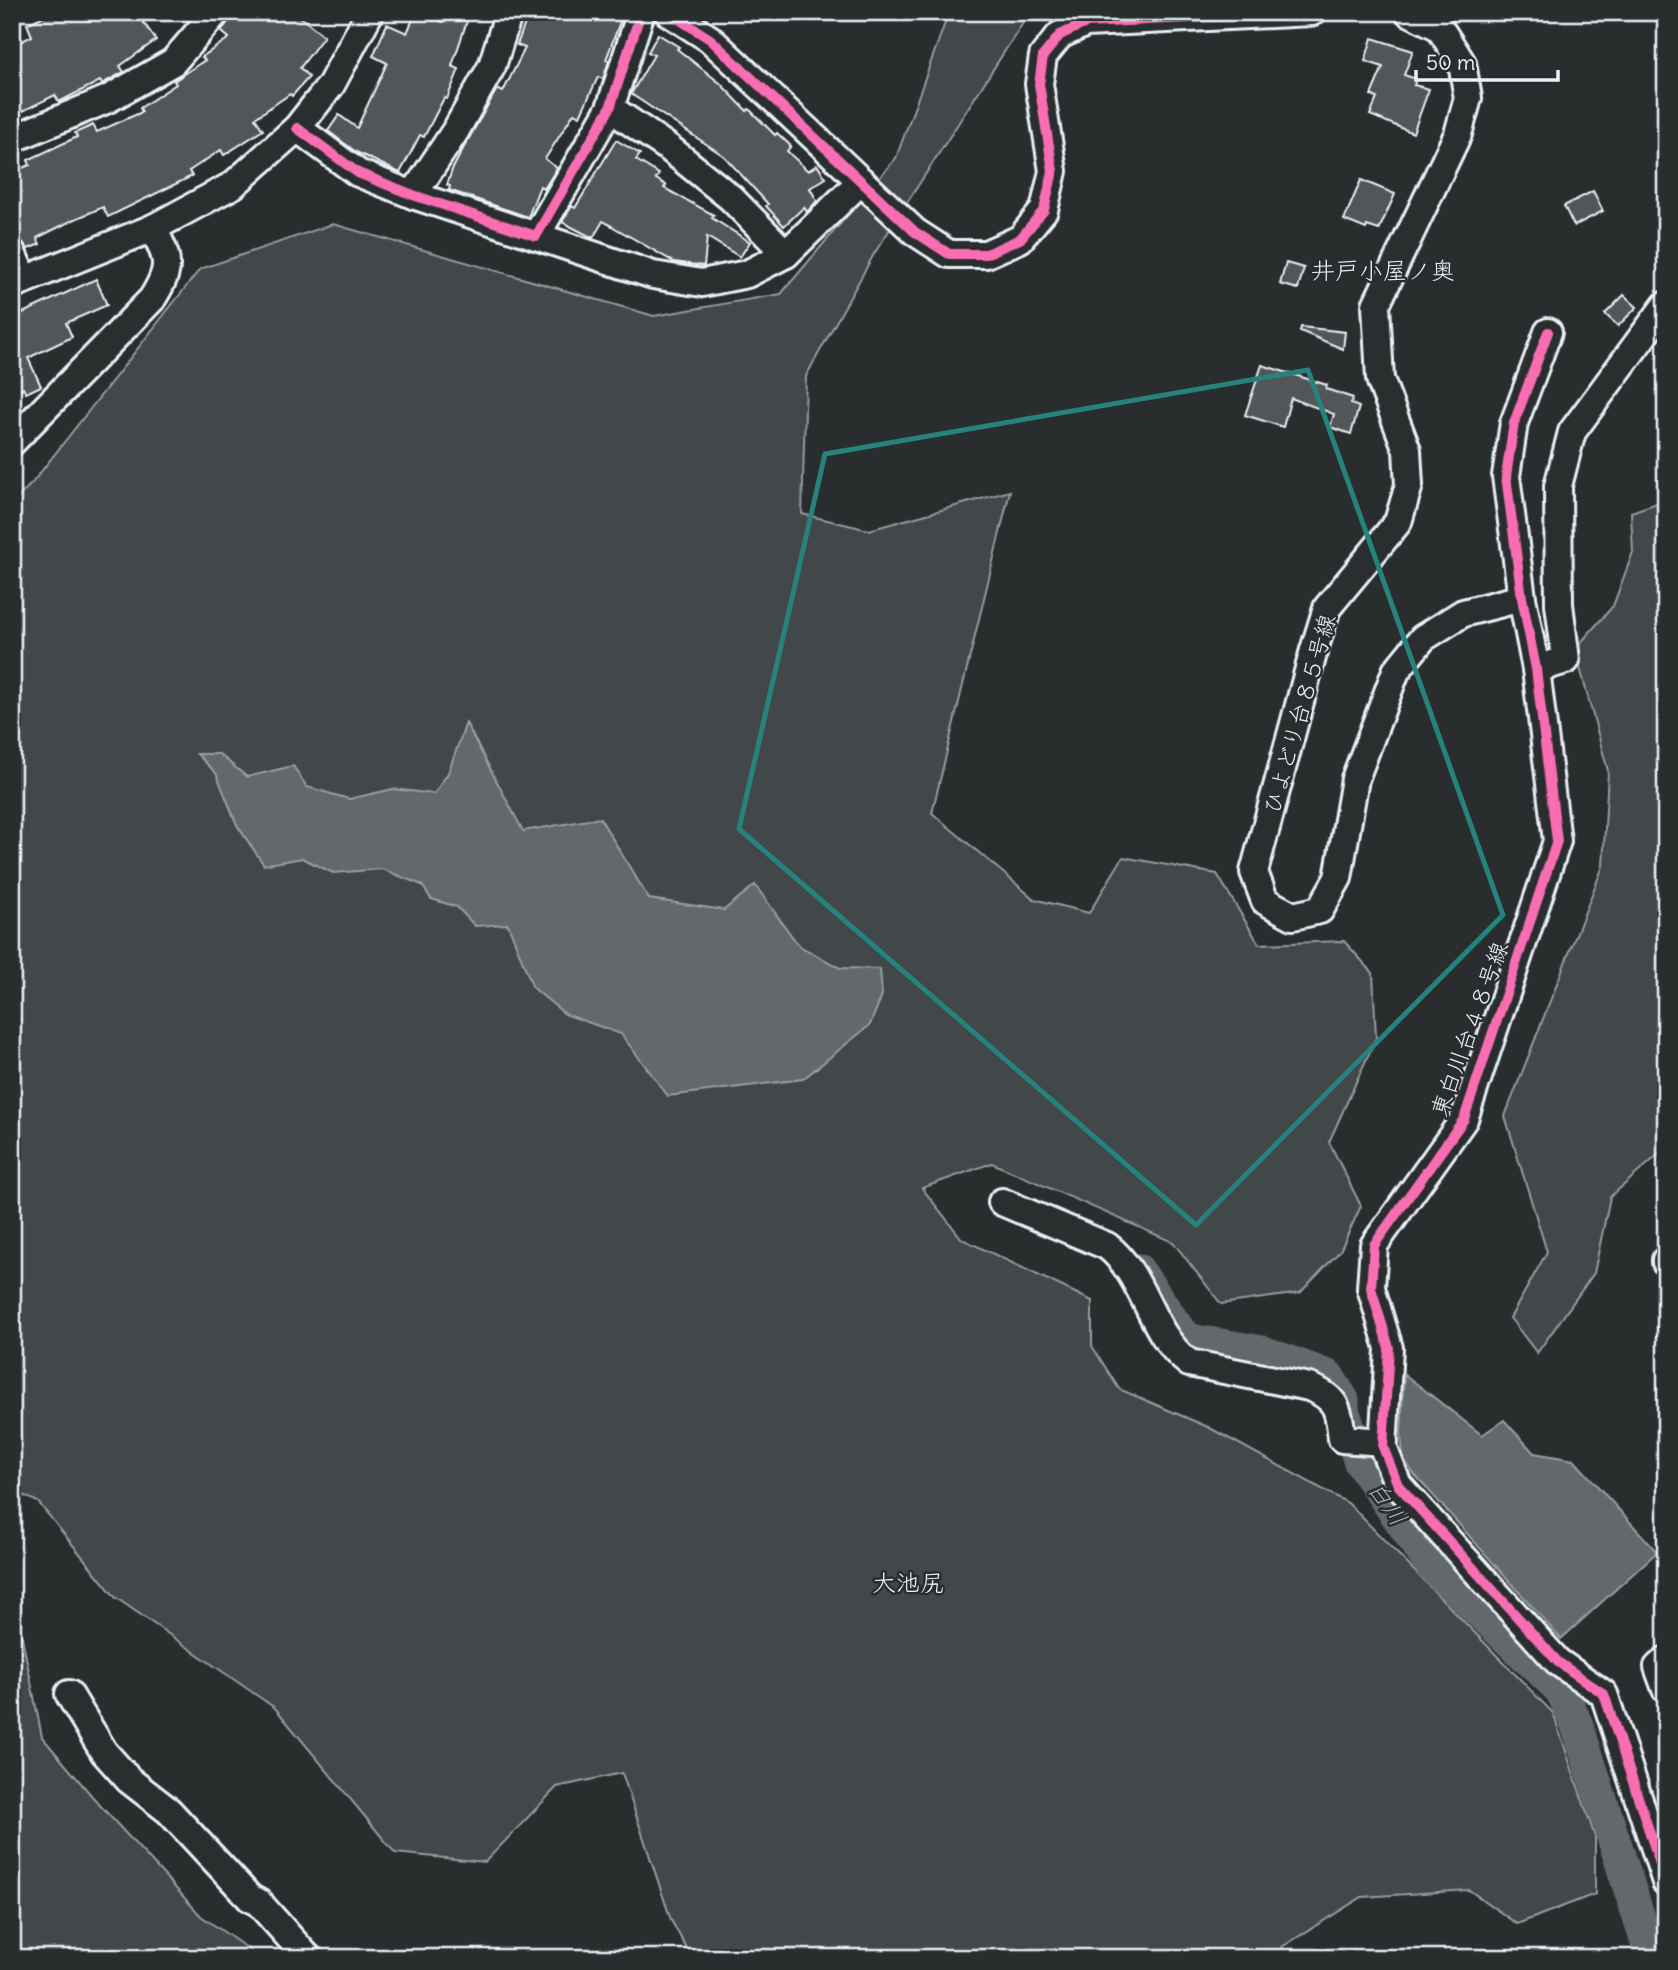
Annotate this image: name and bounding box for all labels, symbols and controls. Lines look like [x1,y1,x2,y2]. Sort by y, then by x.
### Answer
scale bar [1416,38,1557,82]
text: 50 m [1426,49,1475,76]
district label: 井戸小屋ノ奥 [1311,255,1455,285]
street label: ひよどり台８５号線 [1257,611,1341,817]
street label: 東白川台４８号線 [1424,938,1514,1120]
water label: 白川 [1362,1475,1414,1531]
district label: 大池尻 [872,1567,944,1597]

